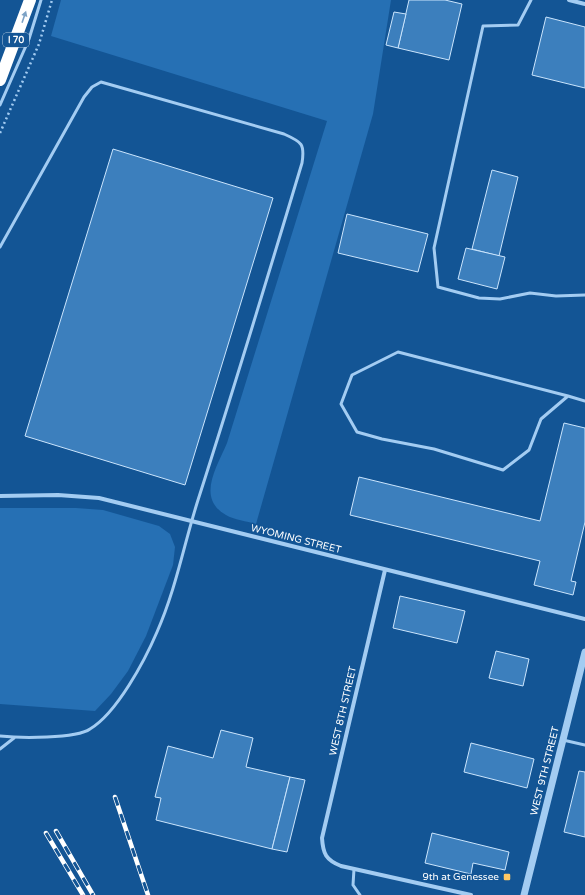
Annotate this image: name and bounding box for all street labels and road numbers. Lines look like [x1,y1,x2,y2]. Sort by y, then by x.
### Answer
road number: I 70 [3,33,29,47]
street label: WYOMING STREET [249,522,343,556]
street label: WEST 8TH STREET [327,665,359,757]
street label: WEST 9TH STREET [528,725,562,817]

